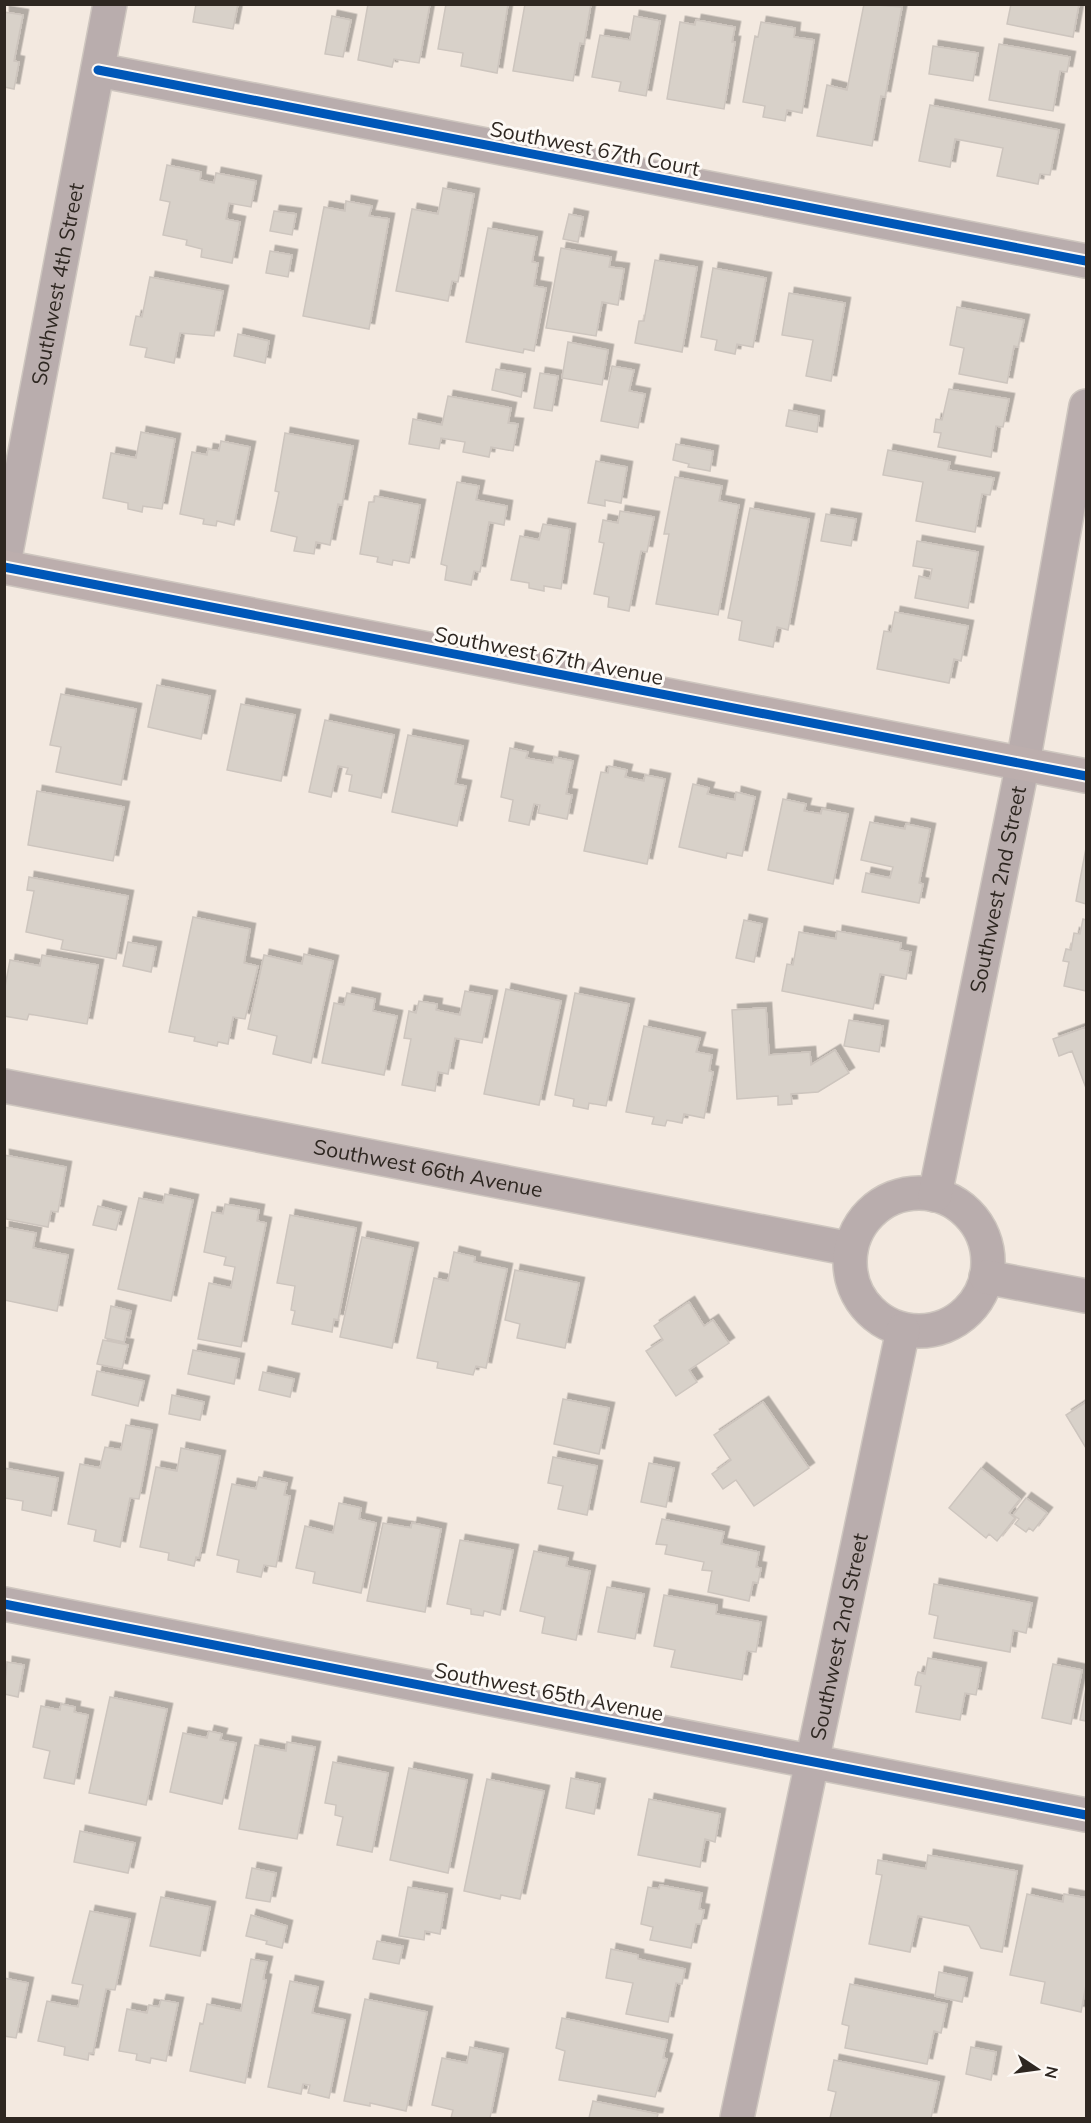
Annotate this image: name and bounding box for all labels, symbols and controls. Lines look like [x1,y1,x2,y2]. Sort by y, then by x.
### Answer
street label: Southwest 67th Court [488,115,702,181]
street label: Southwest 4th Street [25,181,89,387]
street label: Southwest 67th Avenue [432,620,666,690]
street label: Southwest 2nd Street [964,783,1031,995]
street label: Southwest 66th Avenue [311,1133,545,1202]
street label: Southwest 2nd Street [804,1531,873,1742]
street label: Southwest 65th Avenue [432,1656,666,1726]
north arrow [1007,2039,1067,2099]
text: N [1041,2064,1063,2081]

